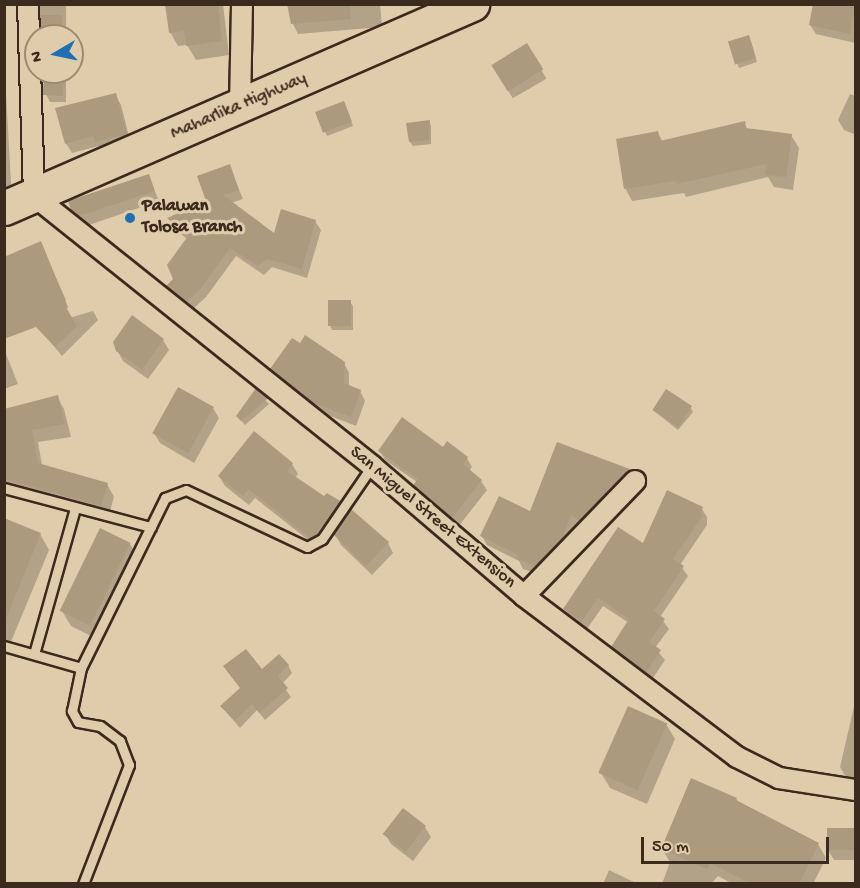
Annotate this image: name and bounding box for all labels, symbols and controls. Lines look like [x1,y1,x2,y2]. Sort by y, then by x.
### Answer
north arrow [24,24,84,84]
text: N [28,50,48,63]
street label: Maharlika Highway [168,69,310,145]
place label: Palawan Tolosa Branch [142,197,242,240]
marker: Palawan Tolosa Branch [123,211,137,225]
street label: San Miguel Street Extension [345,442,519,594]
scale bar [644,825,832,863]
text: 50 m [652,837,689,858]

